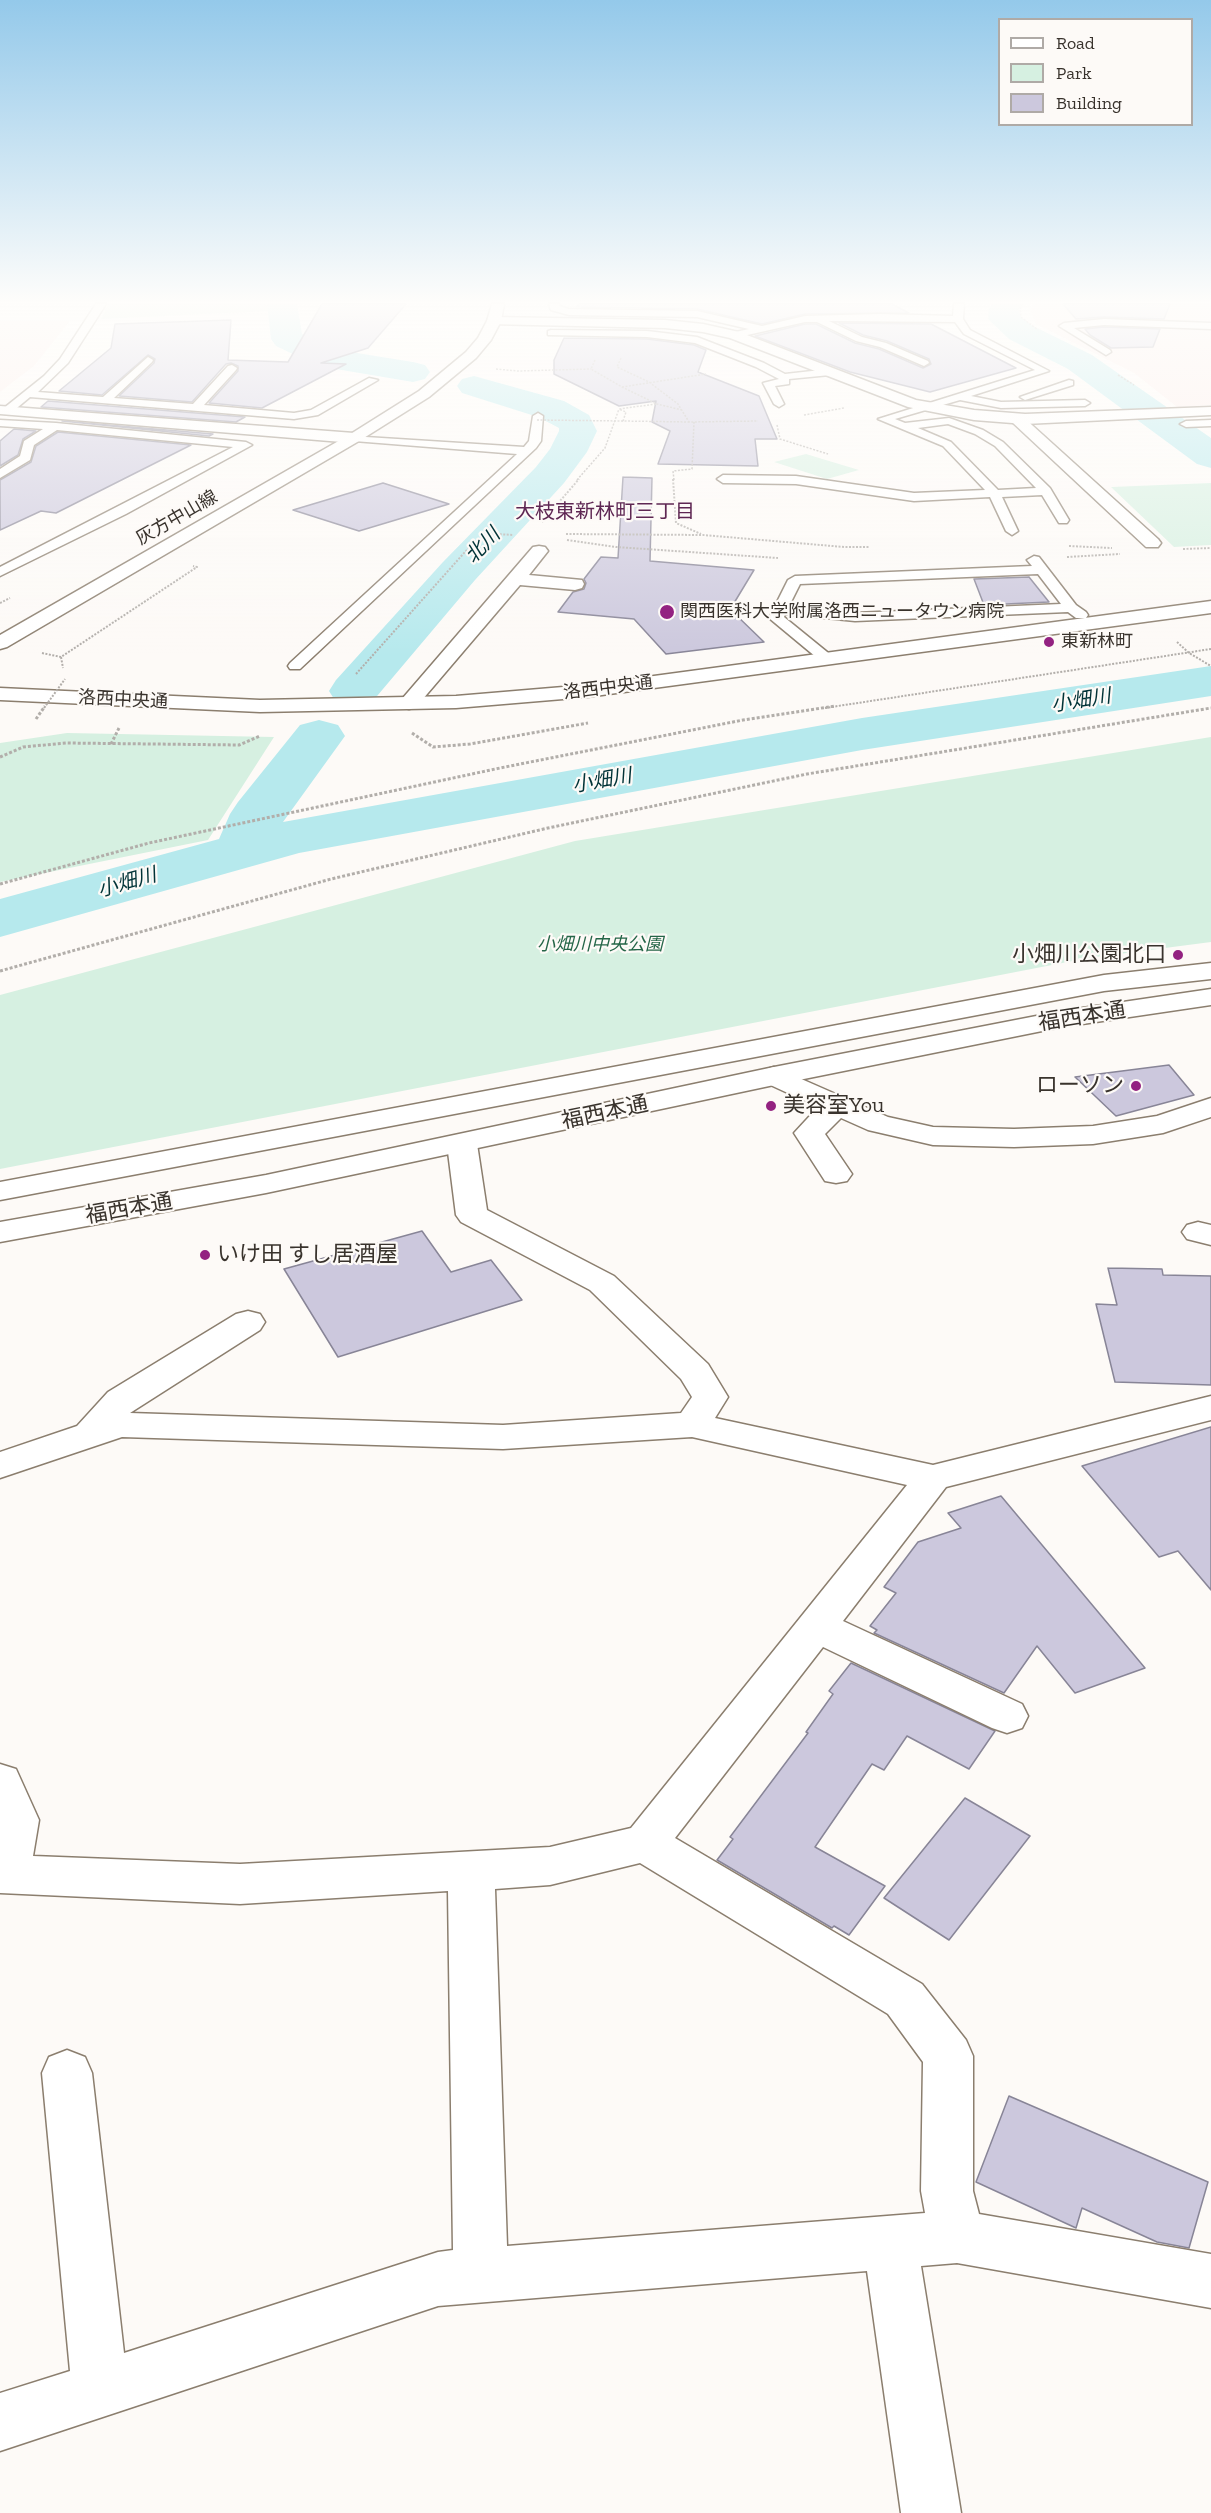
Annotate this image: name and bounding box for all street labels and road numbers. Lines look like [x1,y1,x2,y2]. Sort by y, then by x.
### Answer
street label: 灰方中山線 [133,486,221,550]
street label: 洛西中央通 [562,672,654,704]
street label: 洛西中央通 [77,687,169,713]
street label: 福西本通 [1036,997,1128,1037]
street label: 福西本通 [559,1091,651,1135]
street label: 福西本通 [83,1188,175,1230]

